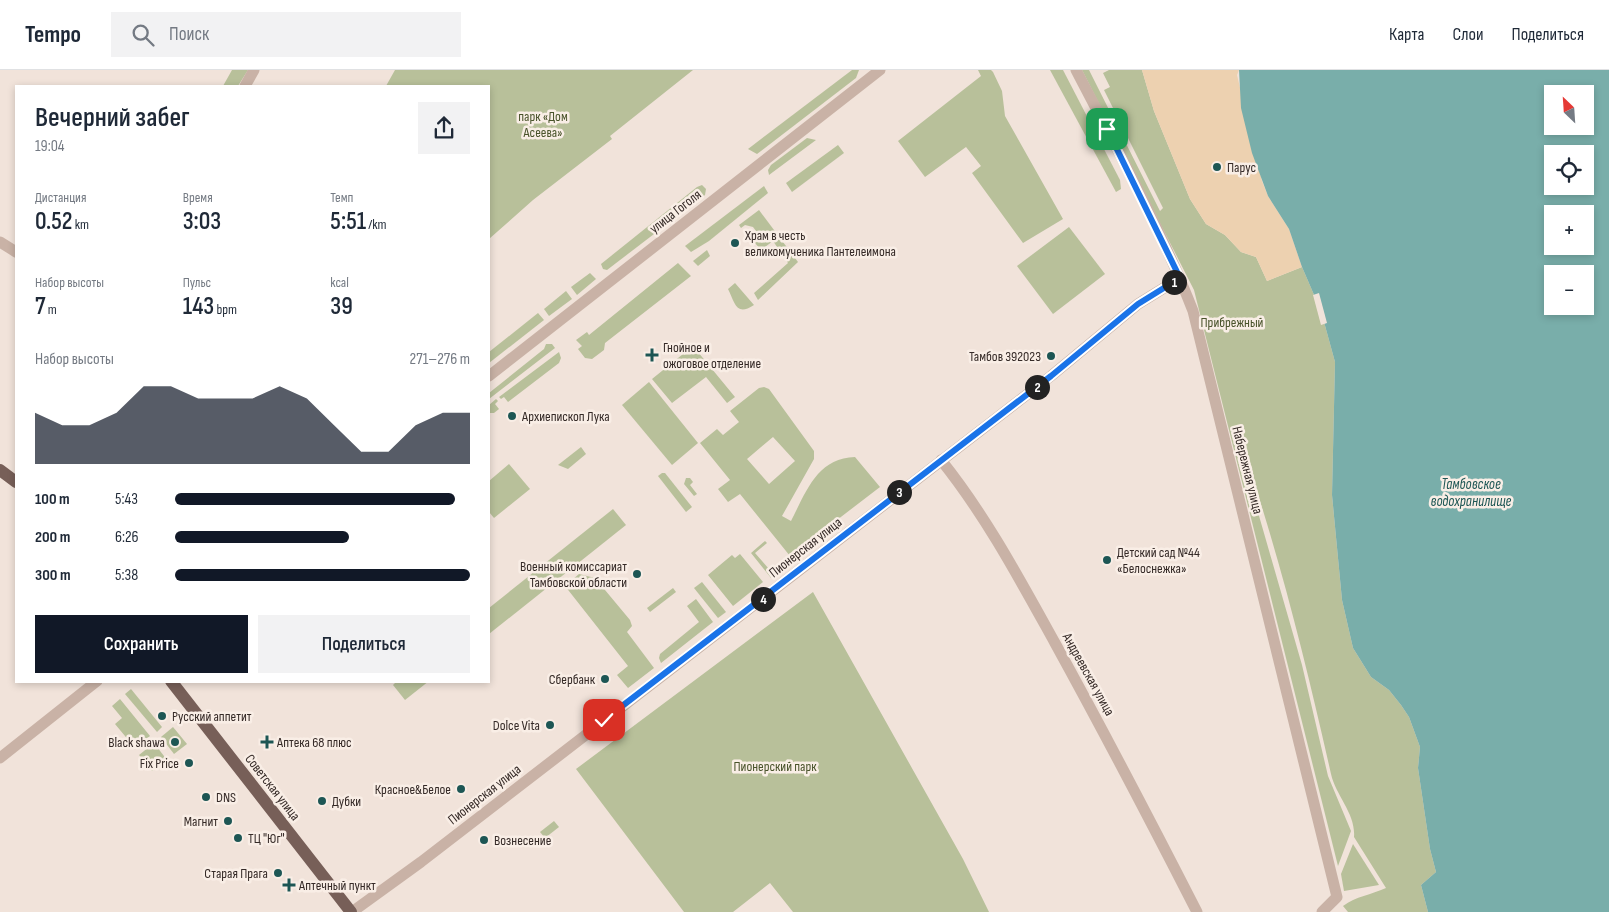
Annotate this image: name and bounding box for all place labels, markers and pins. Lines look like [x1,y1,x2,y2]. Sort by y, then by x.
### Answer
pin [1086,108,1128,150]
place label: Парус [1227,159,1256,176]
marker: Парус [1211,161,1223,173]
place label: Храм в честь великомученика Пантелеимона [744,227,896,260]
marker: Храм в честь великомученика Пантелеимона [729,237,741,249]
pin: 1 [1162,270,1186,294]
place label: Гнойное и ожоговое отделение [663,339,761,372]
marker: Гнойное и ожоговое отделение [645,348,659,362]
place label: Тамбов 392023 [969,348,1041,365]
marker: Тамбов 392023 [1045,350,1057,362]
pin: 2 [1024,374,1050,400]
place label: Архиепископ Лука [521,408,610,425]
marker: Архиепископ Лука [506,410,518,422]
pin: 3 [886,480,912,504]
place label: Детский сад №44 «Белоснежка» [1117,544,1200,577]
marker: Детский сад №44 «Белоснежка» [1101,554,1113,566]
place label: Военный комиссариат Тамбовской области [520,558,627,591]
marker: Военный комиссариат Тамбовской области [631,568,643,580]
pin: 4 [750,586,776,612]
place label: Сбербанк [549,671,596,688]
marker: Сбербанк [599,673,611,685]
pin [583,699,625,741]
place label: Русский аппетит [172,708,252,725]
marker: Русский аппетит [156,710,168,722]
place label: Dolce Vita [493,717,540,734]
marker: Dolce Vita [544,719,556,731]
place label: Black shawa [108,734,165,751]
place label: Аптека 68 плюс [276,734,352,751]
marker: Black shawa [169,736,181,748]
marker: Аптека 68 плюс [261,736,273,748]
place label: Fix Price [140,755,179,772]
marker: Fix Price [183,757,195,769]
place label: Красное&Белое [375,781,451,798]
marker: Красное&Белое [455,783,467,795]
place label: DNS [216,789,236,806]
marker: DNS [200,791,212,803]
place label: Дубки [332,793,361,810]
marker: Дубки [316,795,328,807]
place label: Магнит [184,813,218,830]
marker: Магнит [222,815,234,827]
place label: ТЦ "Юг" [248,830,285,847]
marker: ТЦ "Юг" [232,832,244,844]
place label: Вознесение [494,832,551,849]
marker: Вознесение [478,834,490,846]
place label: Старая Прага [204,865,268,882]
marker: Старая Прага [272,867,284,879]
place label: Аптечный пункт [298,877,376,894]
marker: Аптечный пункт [283,879,295,891]

